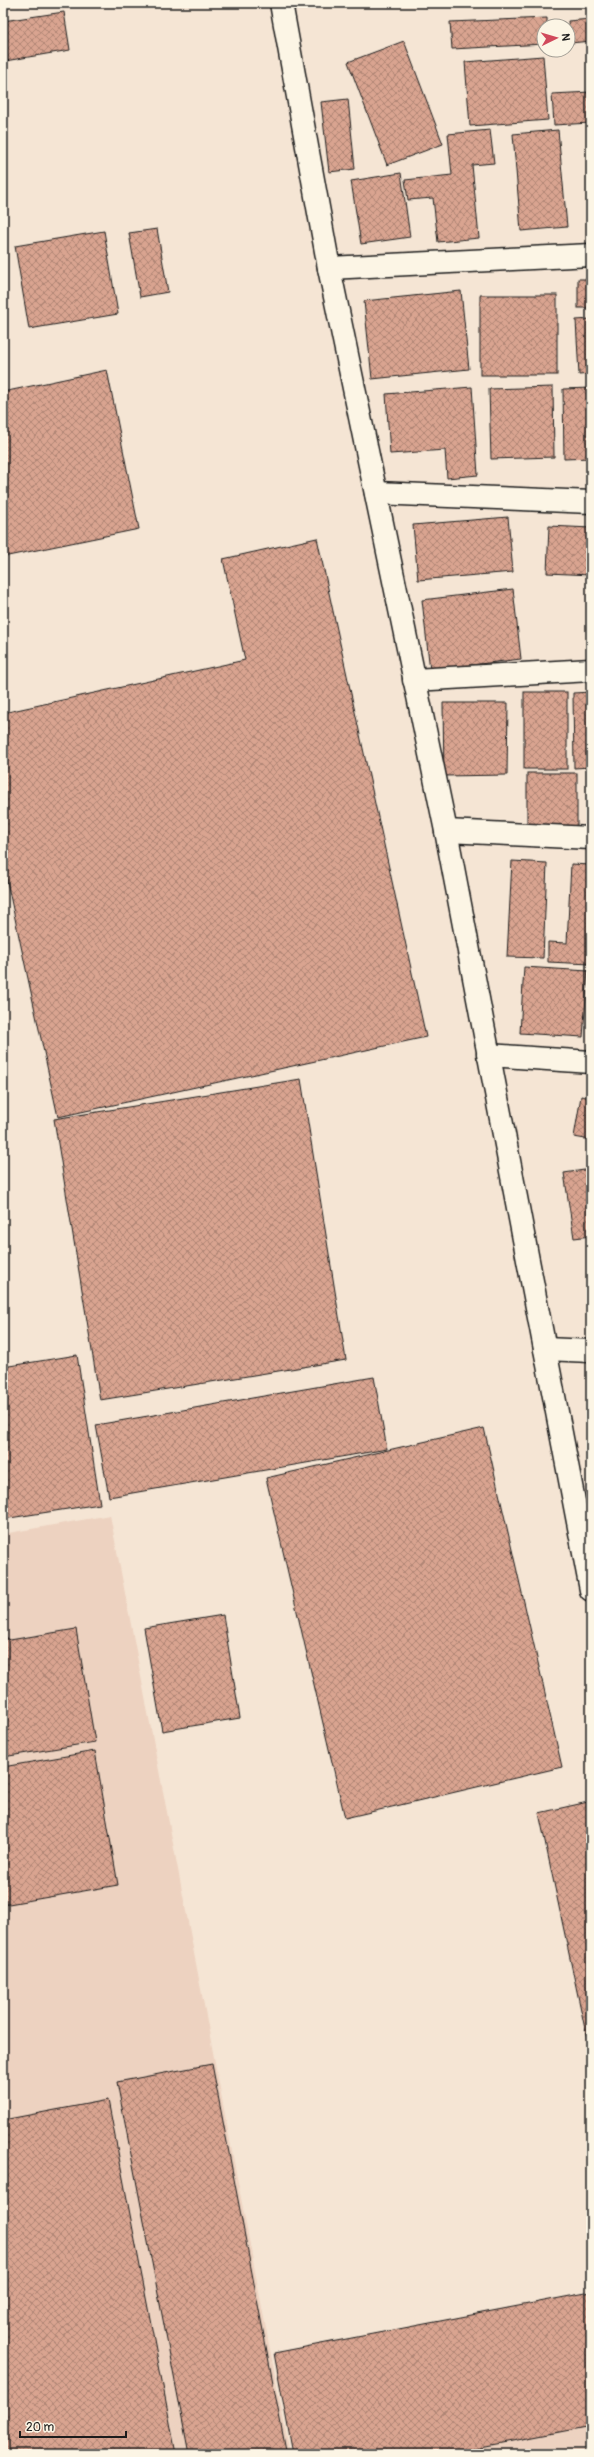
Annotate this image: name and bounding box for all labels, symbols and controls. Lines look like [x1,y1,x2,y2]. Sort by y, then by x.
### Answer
north arrow [536,18,576,58]
text: N [559,33,572,42]
scale bar [20,2413,126,2439]
text: 20 m [26,2420,55,2435]

